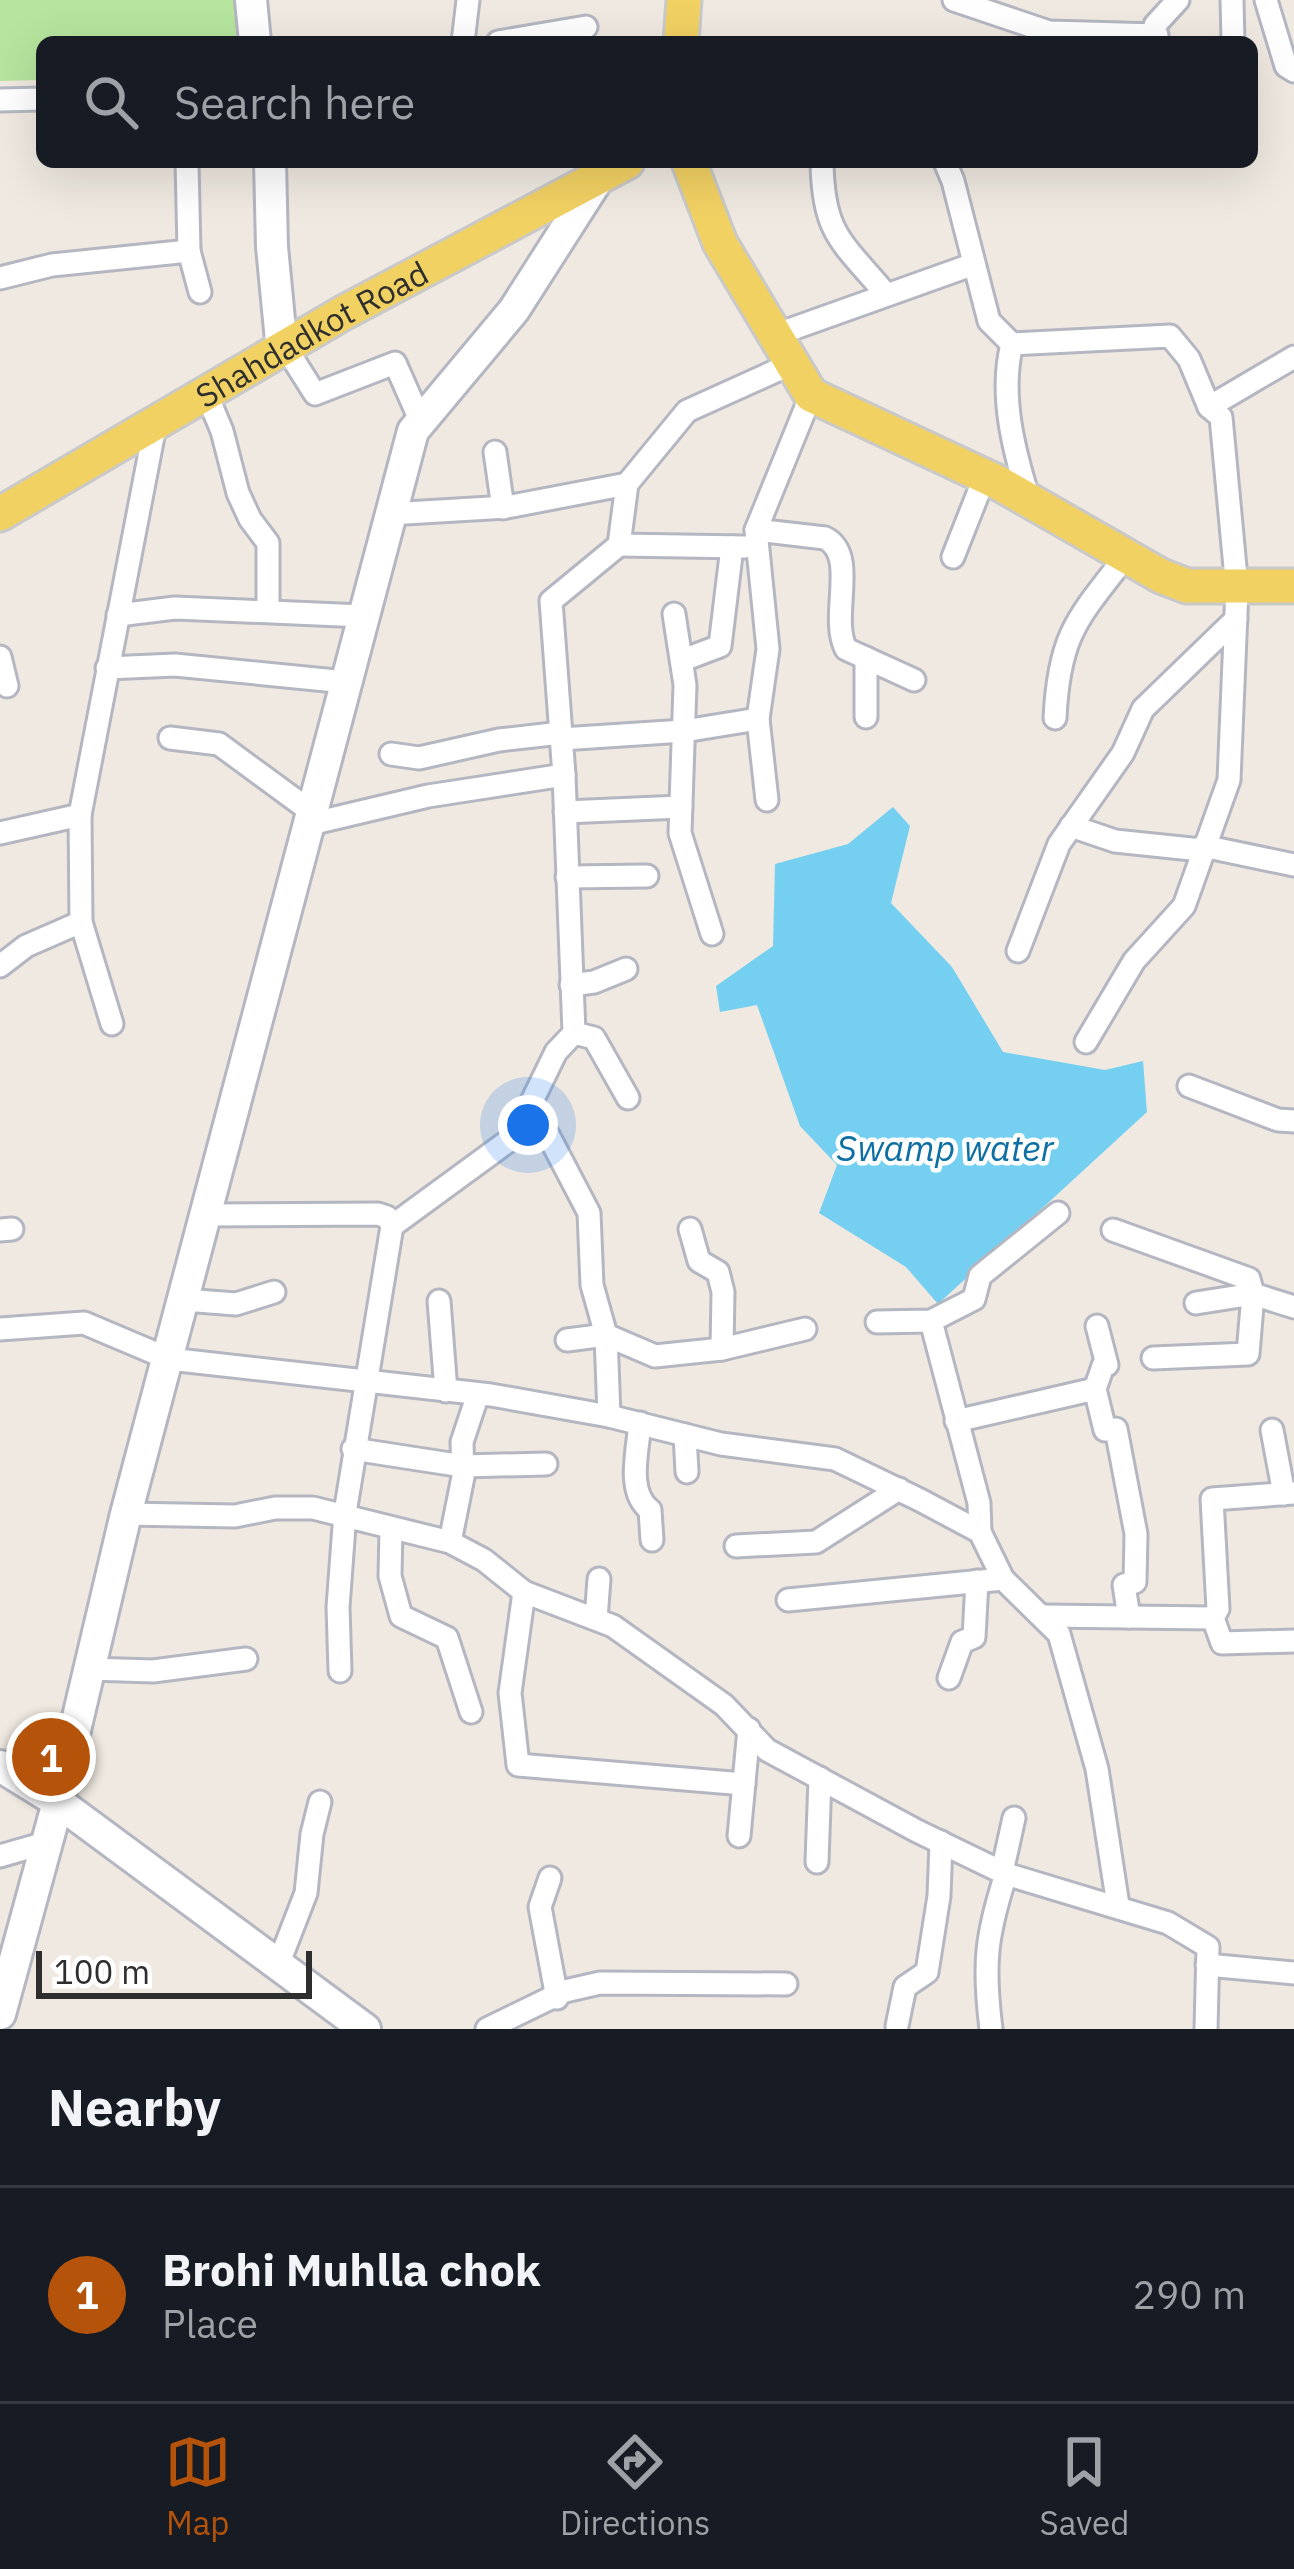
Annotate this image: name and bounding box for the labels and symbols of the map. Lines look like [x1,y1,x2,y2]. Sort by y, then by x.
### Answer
street label: Shahdadkot Road [187,250,435,416]
your location [498,1095,558,1155]
water label: Swamp water [836,1124,1055,1171]
pin: 1 [12,1712,90,1802]
scale bar [36,1945,312,1998]

